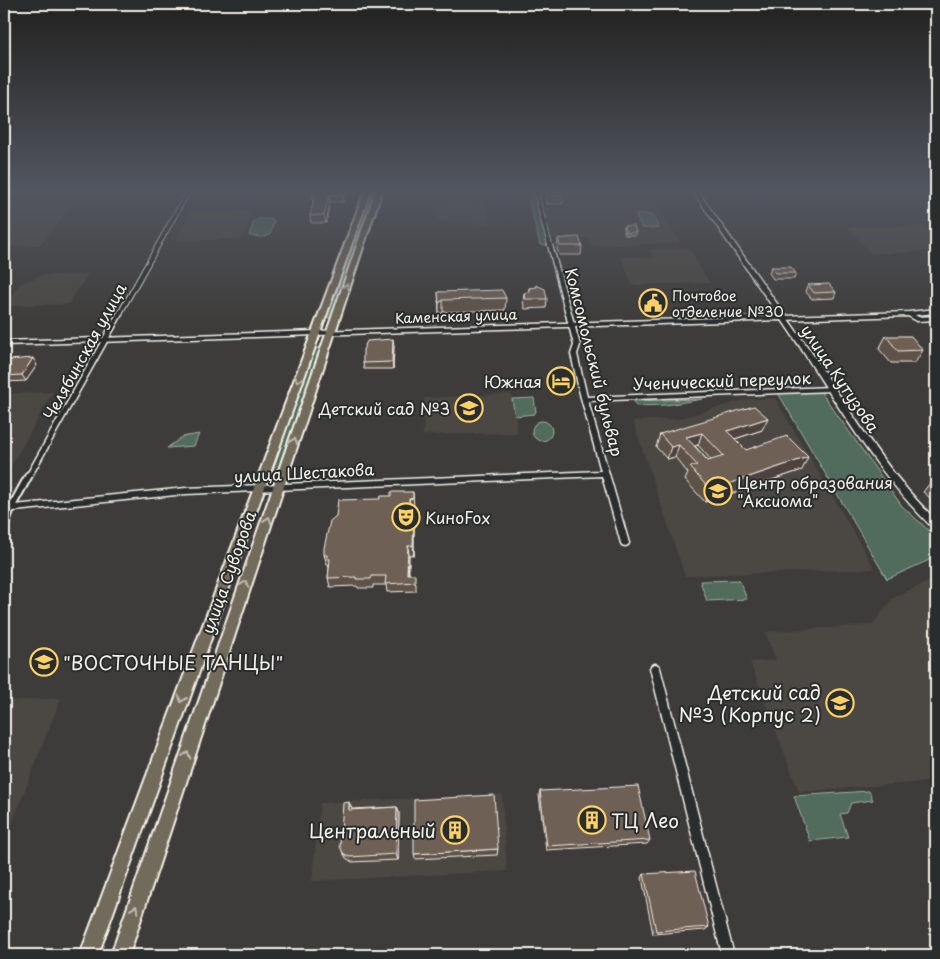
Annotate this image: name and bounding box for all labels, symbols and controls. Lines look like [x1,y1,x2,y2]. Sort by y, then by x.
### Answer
street label: Комсомольский бульвар [560,265,630,459]
street label: Челябинская улица [36,278,132,424]
one-way arrow [340,283,350,291]
place label: Почтовое отделение №30 [672,285,784,322]
public building icon: Почтовое отделение №30 [638,288,668,318]
street label: Каменская улица [395,303,518,329]
street label: улица Кутузова [796,319,886,437]
street label: Ученический переулок [633,365,812,395]
hotel icon: Южная [546,366,576,396]
place label: Южная [484,369,542,393]
one-way arrow [294,374,304,383]
school or university icon: Детский сад №3 [454,393,484,423]
place label: Детский сад №3 [318,396,450,420]
one-way arrow [288,438,298,446]
street label: улица Шестакова [233,456,375,488]
place label: Центр образования "Аксиома" [737,470,893,512]
school or university icon: Центр образования "Аксиома" [703,476,733,506]
theatre icon: КиноFox [391,502,421,532]
place label: КиноFox [425,505,490,529]
street label: улица Суворова [195,507,261,637]
one-way arrow [262,516,272,524]
one-way arrow [239,581,249,589]
school or university icon: "ВОСТОЧНЫЕ ТАНЦЫ" [29,647,59,677]
place label: "ВОСТОЧНЫЕ ТАНЦЫ" [63,648,283,676]
place label: Детский сад №3 (Корпус 2) [678,678,821,728]
school or university icon: Детский сад №3 (Корпус 2) [825,688,855,718]
one-way arrow [178,694,188,702]
one-way arrow [182,751,192,760]
building icon: ТЦ Лео [577,805,607,835]
place label: ТЦ Лео [611,806,679,834]
building icon: Центральный [440,815,470,845]
place label: Центральный [309,816,436,844]
one-way arrow [129,905,139,914]

